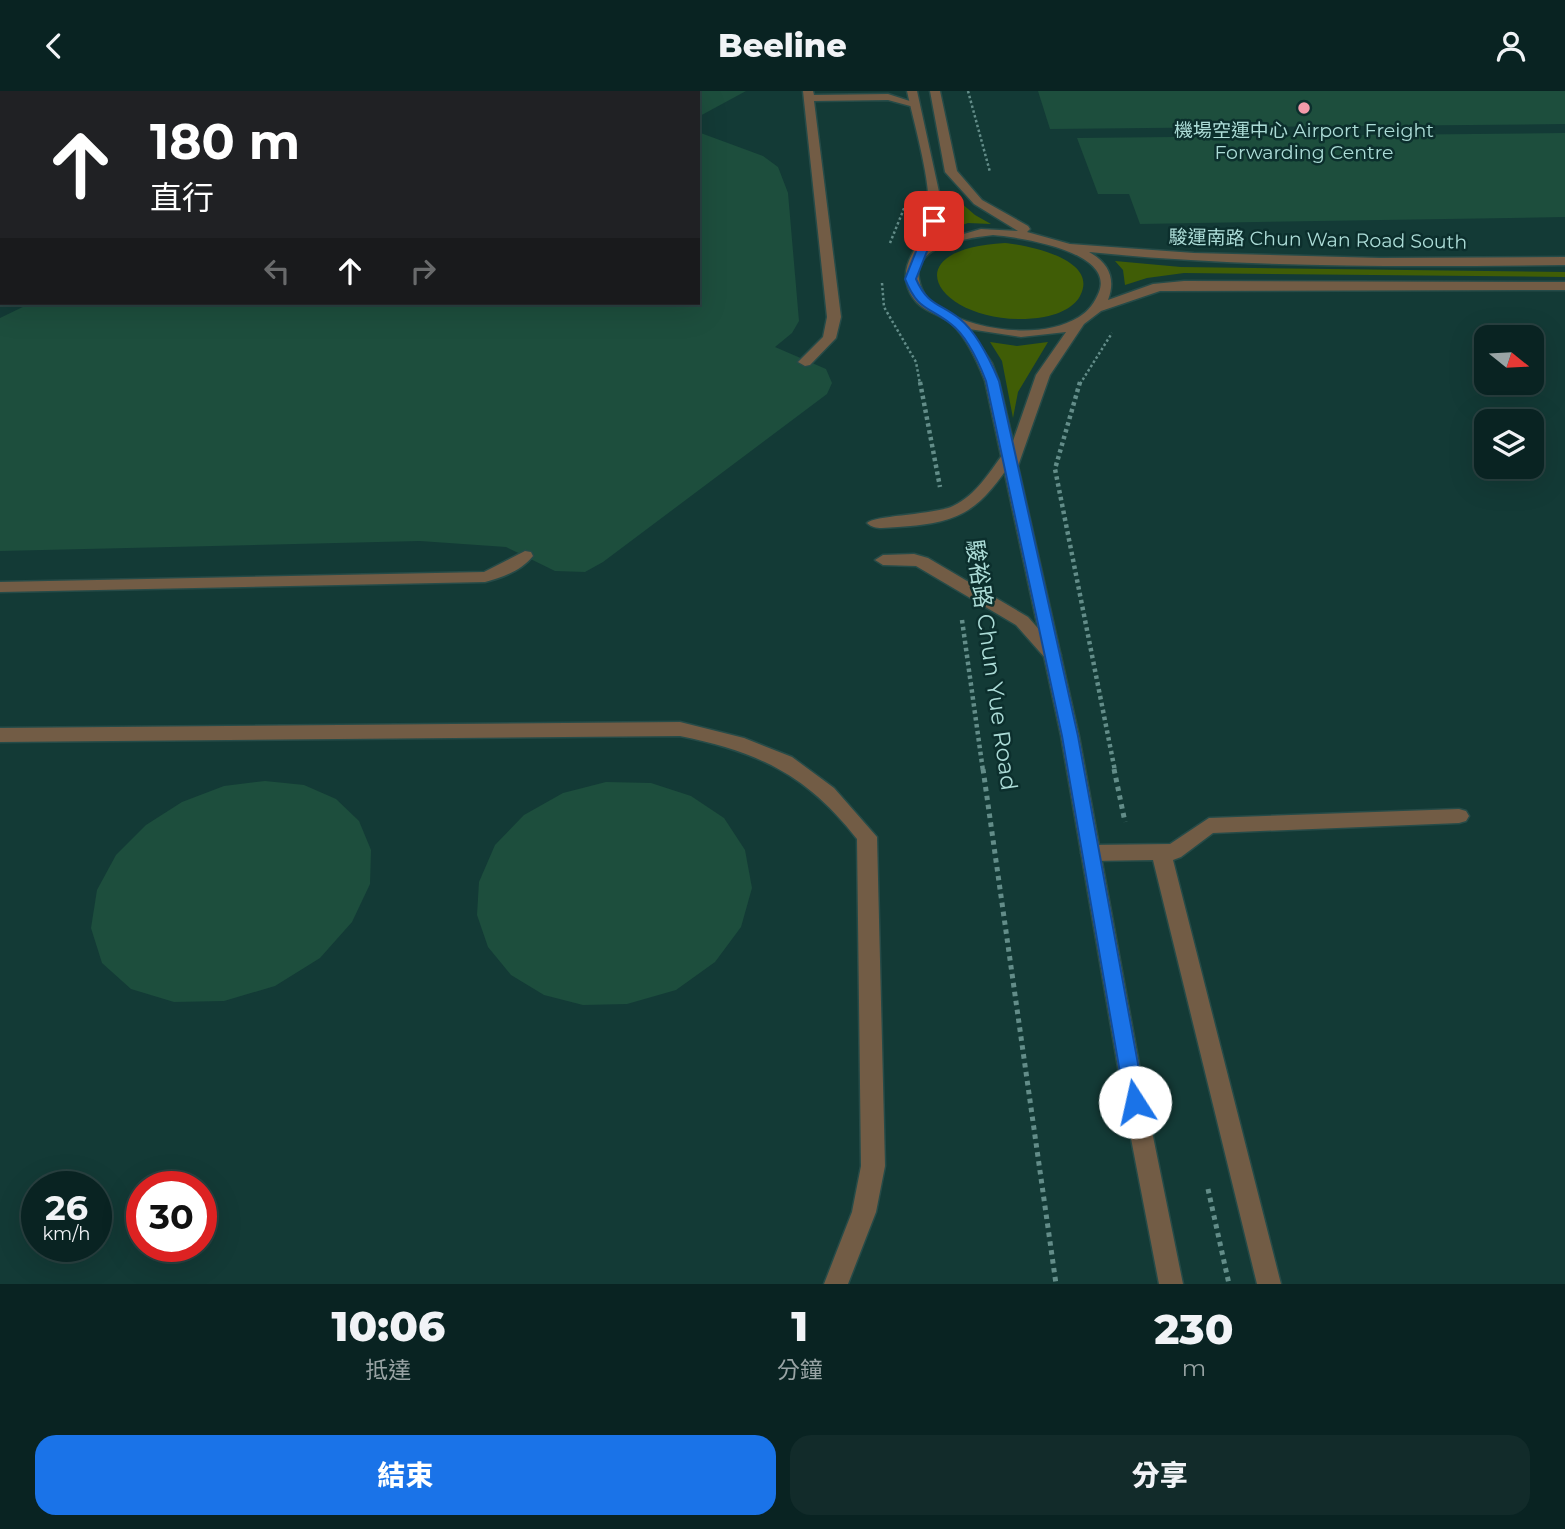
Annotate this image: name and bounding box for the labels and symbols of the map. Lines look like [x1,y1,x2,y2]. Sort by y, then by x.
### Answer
marker: 機場空運中心 Airport Freight Forwarding Centre [1296,100,1312,116]
place label: 機場空運中心 Airport Freight Forwarding Centre [1174,119,1434,164]
pin [904,191,964,251]
street label: 駿運南路 Chun Wan Road South [1169,225,1467,254]
north arrow [1474,325,1544,395]
street label: 駿裕路 Chun Yue Road [961,538,1023,792]
position arrow [1098,1065,1172,1139]
speed limit sign: 30 [126,1171,217,1262]

